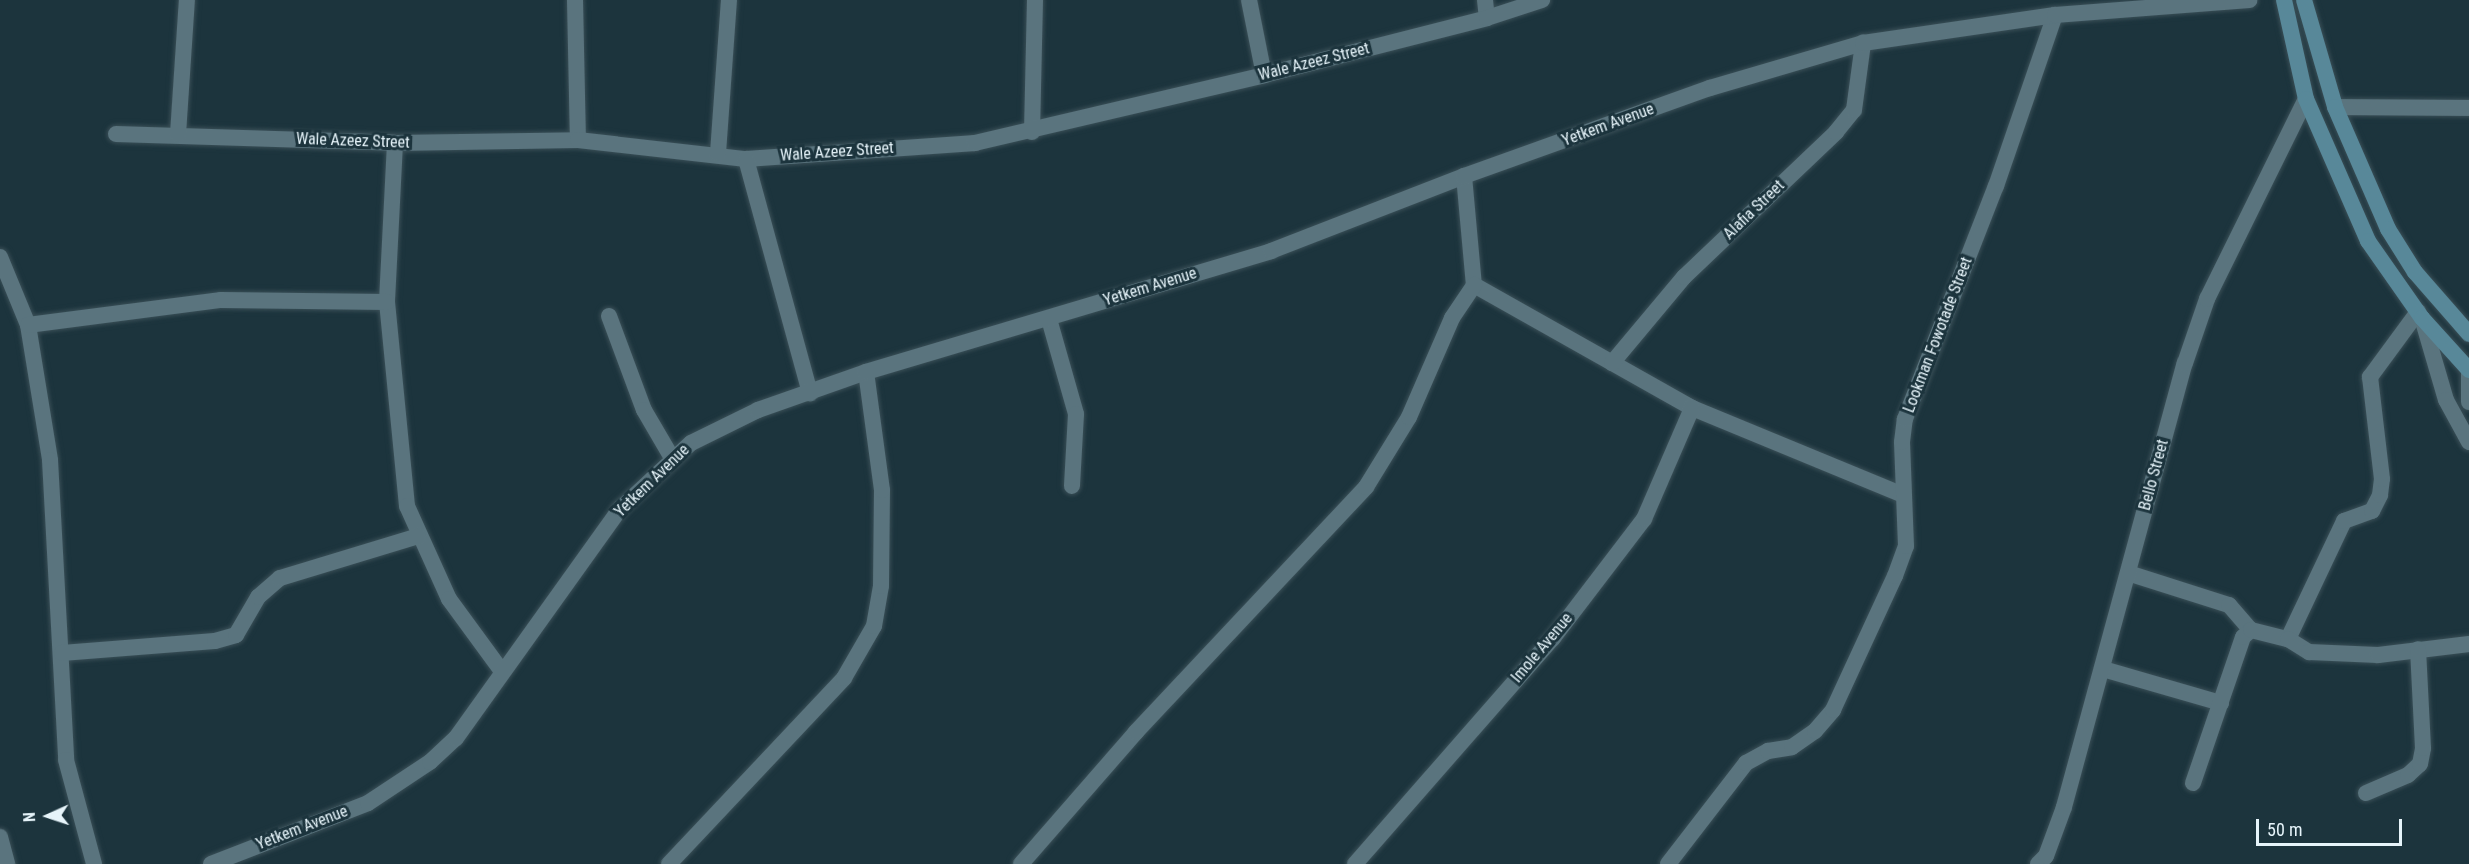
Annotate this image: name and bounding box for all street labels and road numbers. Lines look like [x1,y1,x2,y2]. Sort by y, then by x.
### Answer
street label: Wale Azeez Street [1256,39,1372,85]
street label: Yetkem Avenue [1559,99,1657,151]
street label: Wale Azeez Street [296,129,410,153]
street label: Wale Azeez Street [780,138,894,166]
street label: Alafia Street [1720,176,1788,244]
street label: Lookman Fowotade Street [1899,255,1977,415]
street label: Yetkem Avenue [1101,264,1199,310]
street label: Bello Street [2135,437,2173,513]
street label: Yetkem Avenue [611,441,693,521]
street label: Imole Avenue [1507,609,1577,687]
street label: Yetkem Avenue [254,802,350,854]

